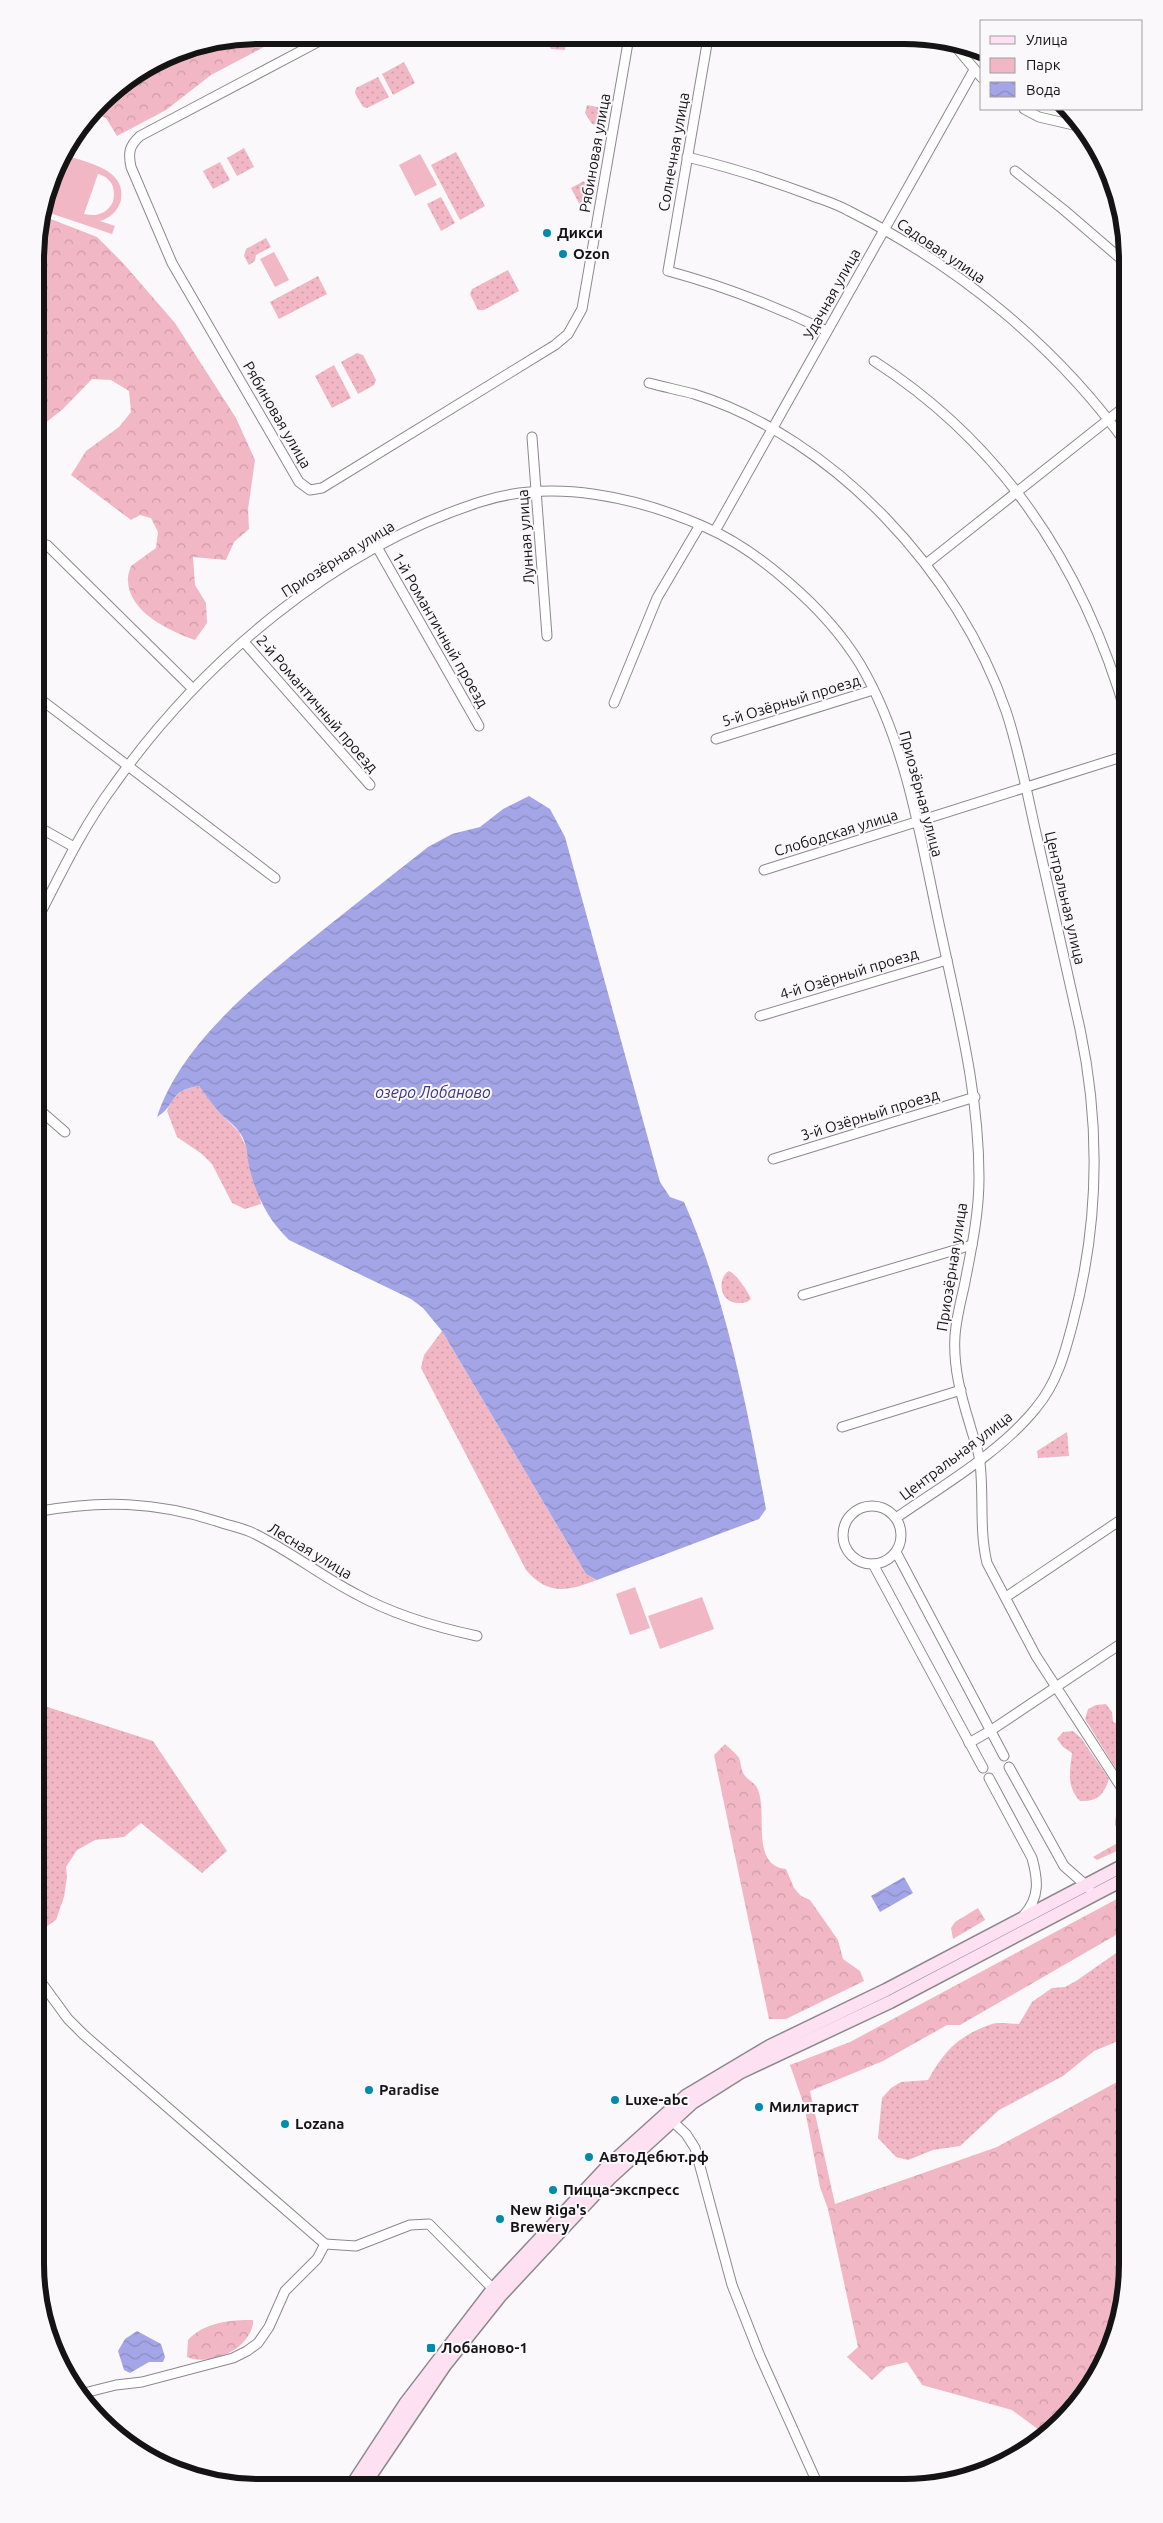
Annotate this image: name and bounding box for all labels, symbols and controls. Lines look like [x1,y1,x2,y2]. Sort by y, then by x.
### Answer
legend [980,20,1143,110]
text: Улица [1026,31,1068,48]
text: Парк [1026,56,1061,73]
text: Вода [1026,81,1061,98]
street label: Солнечная улица [655,91,692,213]
street label: Рябиновая улица [576,92,613,214]
street label: Садовая улица [894,215,989,286]
place label: Дикси [557,224,603,241]
marker: Дикси [541,227,553,239]
place label: Ozon [573,245,610,262]
street label: Удачная улица [800,245,863,342]
marker: Ozon [557,248,569,260]
street label: Рябиновая улица [240,358,315,471]
street label: Лунная улица [514,489,537,585]
street label: Приозёрная улица [278,517,397,600]
street label: 1-й Романтичный проезд [389,549,492,710]
street label: 2-й Романтичный проезд [253,632,382,776]
street label: 5-й Озёрный проезд [720,671,862,730]
street label: Приозёрная улица [896,729,947,859]
street label: Слободская улица [772,806,900,859]
street label: Центральная улица [1042,830,1089,966]
street label: 4-й Озёрный проезд [778,944,920,1003]
water label: озеро Лобаново [375,1083,491,1101]
street label: 3-й Озёрный проезд [799,1085,941,1144]
street label: Приозёрная улица [933,1201,970,1332]
street label: Центральная улица [896,1408,1015,1503]
street label: Лесная улица [265,1519,355,1582]
place label: Paradise [379,2081,439,2098]
marker: Paradise [363,2084,375,2096]
place label: Luxe-abc [625,2091,688,2108]
marker: Luxe-abc [609,2094,621,2106]
place label: Милитарист [769,2098,859,2115]
marker: Милитарист [753,2101,765,2113]
place label: Lozana [295,2115,344,2132]
marker: Lozana [279,2118,291,2130]
place label: АвтоДебют.рф [599,2148,709,2165]
marker: АвтоДебют.рф [583,2151,595,2163]
place label: Пицца-экспресс [563,2181,679,2198]
marker: Пицца-экспресс [547,2184,559,2196]
place label: New Riga's Brewery [510,2201,587,2235]
marker: New Riga's Brewery [494,2213,506,2225]
place label: Лобаново-1 [441,2339,528,2356]
marker: Лобаново-1 [425,2342,437,2354]

